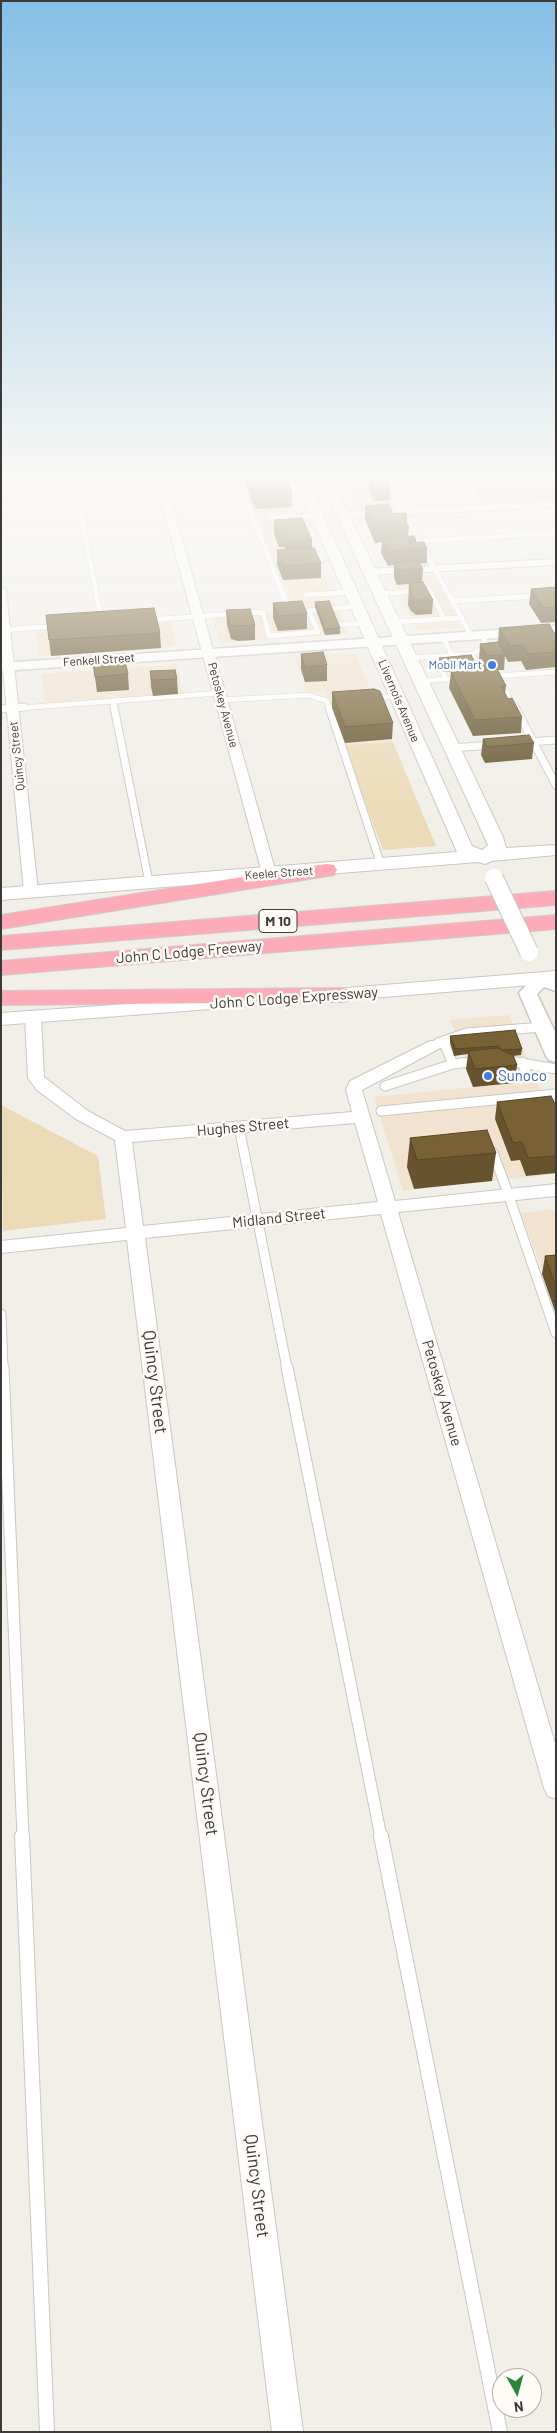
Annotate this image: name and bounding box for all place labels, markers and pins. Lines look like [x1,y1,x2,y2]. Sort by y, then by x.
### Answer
place label: Mobil Mart [428,658,482,672]
marker: Mobil Mart [486,659,498,671]
place label: Sunoco [498,1067,547,1085]
marker: Sunoco [482,1070,494,1082]

